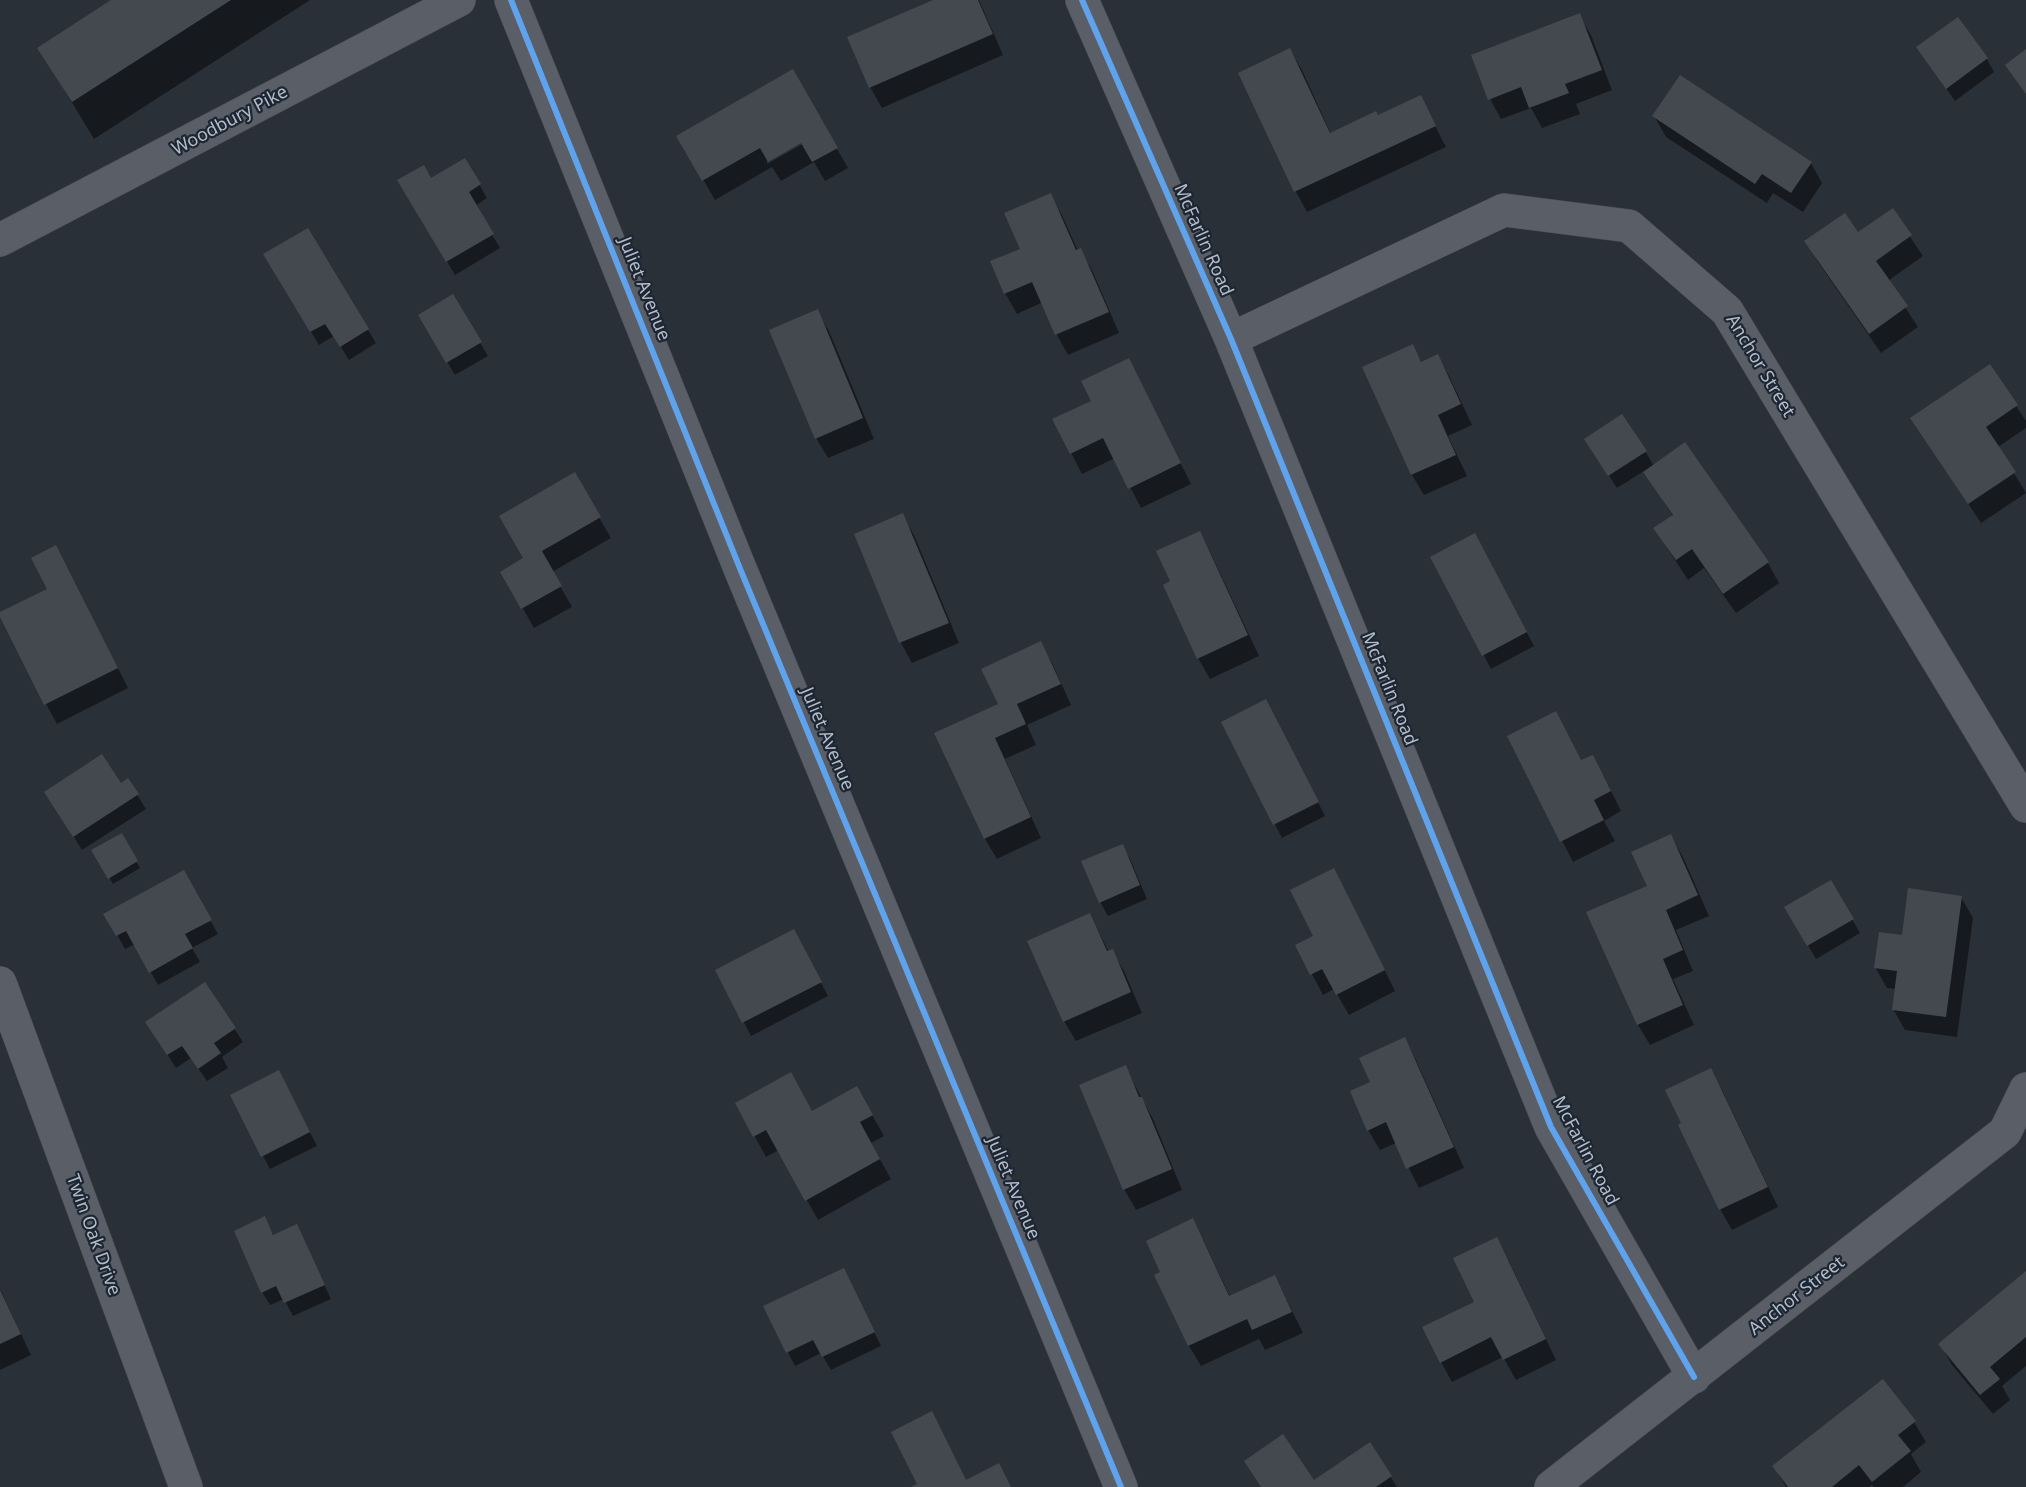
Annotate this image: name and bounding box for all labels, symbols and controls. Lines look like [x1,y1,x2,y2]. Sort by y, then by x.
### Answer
street label: Woodbury Pike [168,81,292,161]
street label: McFarlin Road [1169,181,1237,299]
street label: Juliet Avenue [613,234,675,344]
street label: Anchor Street [1721,311,1799,421]
street label: McFarlin Road [1356,629,1422,749]
street label: Juliet Avenue [796,684,858,794]
street label: McFarlin Road [1547,1093,1623,1209]
street label: Juliet Avenue [982,1133,1044,1243]
street label: Twin Oak Drive [61,1172,125,1298]
street label: Anchor Street [1745,1252,1849,1340]

